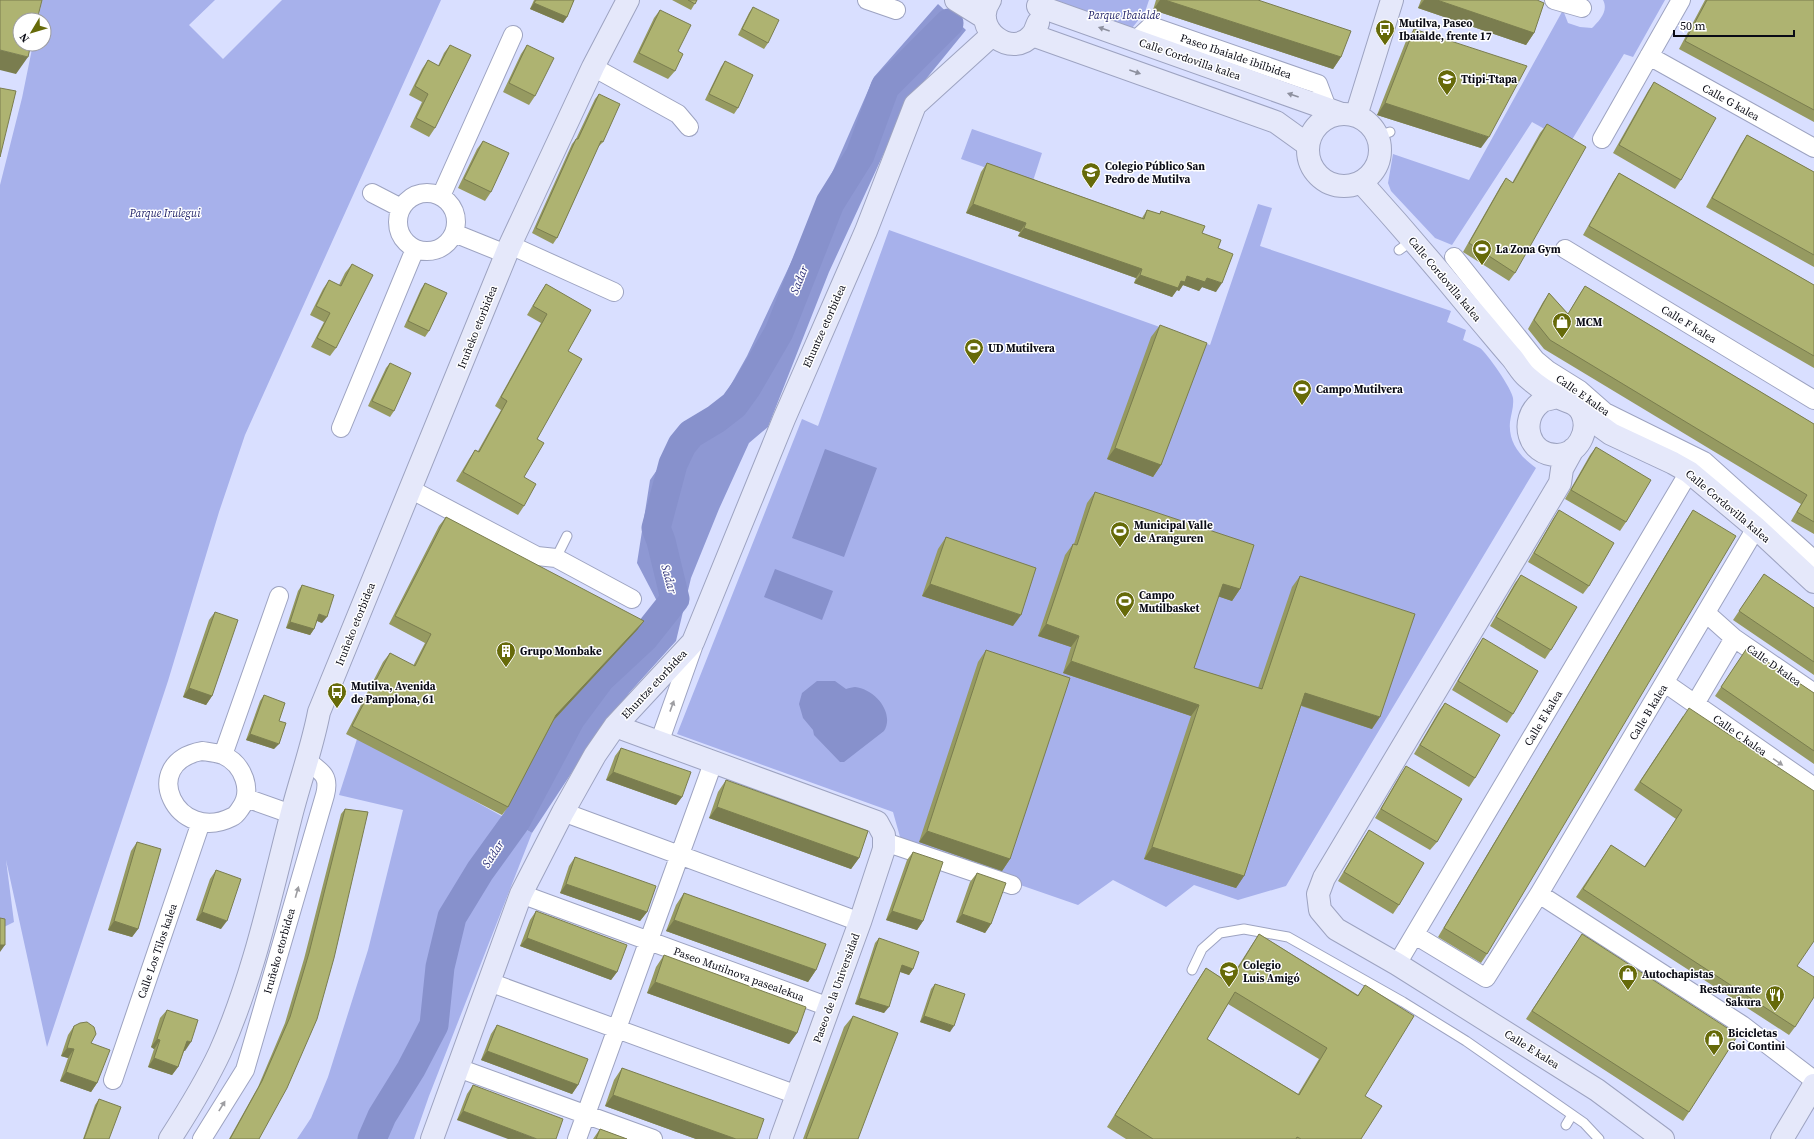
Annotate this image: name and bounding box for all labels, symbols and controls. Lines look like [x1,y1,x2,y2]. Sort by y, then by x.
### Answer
park label: Parque Ibaialde [1087,8,1160,23]
north arrow [12,12,52,52]
scale bar [1674,12,1794,38]
place label: Mutilva, Paseo Ibaialde, frente 17 [1399,16,1492,44]
bus stop icon: Mutilva, Paseo Ibaialde, frente 17 [1374,18,1396,46]
text: 50 m [1680,18,1706,34]
one-way arrow [1097,26,1109,32]
text: N [16,30,33,46]
street label: Paseo Ibaialde ibilbidea [1178,30,1294,83]
street label: Calle Cordovilla kalea [1137,35,1243,84]
school or university icon: Ttipi-Ttapa [1436,68,1458,96]
one-way arrow [1129,69,1141,75]
place label: Ttipi-Ttapa [1461,72,1517,87]
street label: Calle G kalea [1699,81,1762,125]
one-way arrow [1286,92,1298,98]
place label: Colegio Público San Pedro de Mutilva [1105,159,1205,187]
school or university icon: Colegio Público San Pedro de Mutilva [1080,161,1102,189]
park label: Parque Irulegui [128,206,201,221]
street label: Calle Cordovilla kalea [1405,234,1485,325]
sports icon: La Zona Gym [1471,238,1493,266]
place label: La Zona Gym [1496,242,1561,257]
water label: Sadar [786,262,812,297]
street label: Ehuntze etorbidea [799,282,850,370]
street label: Iruñeko etorbidea [454,283,501,371]
street label: Calle F kalea [1658,302,1720,347]
shop icon: MCM [1551,311,1573,339]
place label: MCM [1576,315,1603,330]
sports icon: UD Mutilvera [963,337,985,365]
place label: UD Mutilvera [988,341,1055,356]
street label: Calle E kalea [1553,371,1613,420]
sports icon: Campo Mutilvera [1291,378,1313,406]
place label: Campo Mutilvera [1316,382,1403,397]
street label: Calle Cordovilla kalea [1682,466,1774,547]
place label: Municipal Valle de Aranguren [1134,518,1213,546]
sports icon: Municipal Valle de Aranguren [1109,520,1131,548]
water label: Sadar [657,563,681,596]
street label: Iruñeko etorbidea [332,580,379,668]
place label: Campo Mutilbasket [1139,588,1200,616]
sports icon: Campo Mutilbasket [1114,590,1136,618]
building icon: Grupo Monbake [495,640,517,668]
street label: Calle D kalea [1743,641,1804,690]
place label: Grupo Monbake [520,644,602,659]
street label: Ehuntze etorbidea [618,646,691,722]
place label: Mutilva, Avenida de Pamplona, 61 [351,679,436,707]
bus stop icon: Mutilva, Avenida de Pamplona, 61 [326,681,348,709]
street label: Calle B kalea [1626,681,1671,743]
street label: Calle E kalea [1521,687,1566,749]
one-way arrow [670,700,676,712]
street label: Calle C kalea [1710,711,1770,760]
one-way arrow [1772,758,1783,766]
water label: Sadar [478,836,508,871]
one-way arrow [294,886,300,898]
street label: Calle Los Tilos kalea [134,901,181,1001]
street label: Iruñeko etorbidea [260,906,299,996]
street label: Paseo de la Universidad [810,931,864,1045]
street label: Paseo Mutilnova pasealekua [671,944,807,1005]
place label: Colegio Luis Amigó [1243,958,1300,986]
school or university icon: Colegio Luis Amigó [1218,960,1240,988]
shop icon: Autochapistas [1617,963,1639,991]
place label: Autochapistas [1642,967,1714,982]
place label: Restaurante Sakura [1700,982,1761,1010]
restaurant icon: Restaurante Sakura [1764,984,1786,1012]
place label: Bicicletas Goi Contini [1728,1026,1785,1054]
street label: Calle E kalea [1501,1027,1563,1073]
shop icon: Bicicletas Goi Contini [1703,1028,1725,1056]
one-way arrow [219,1100,226,1112]

